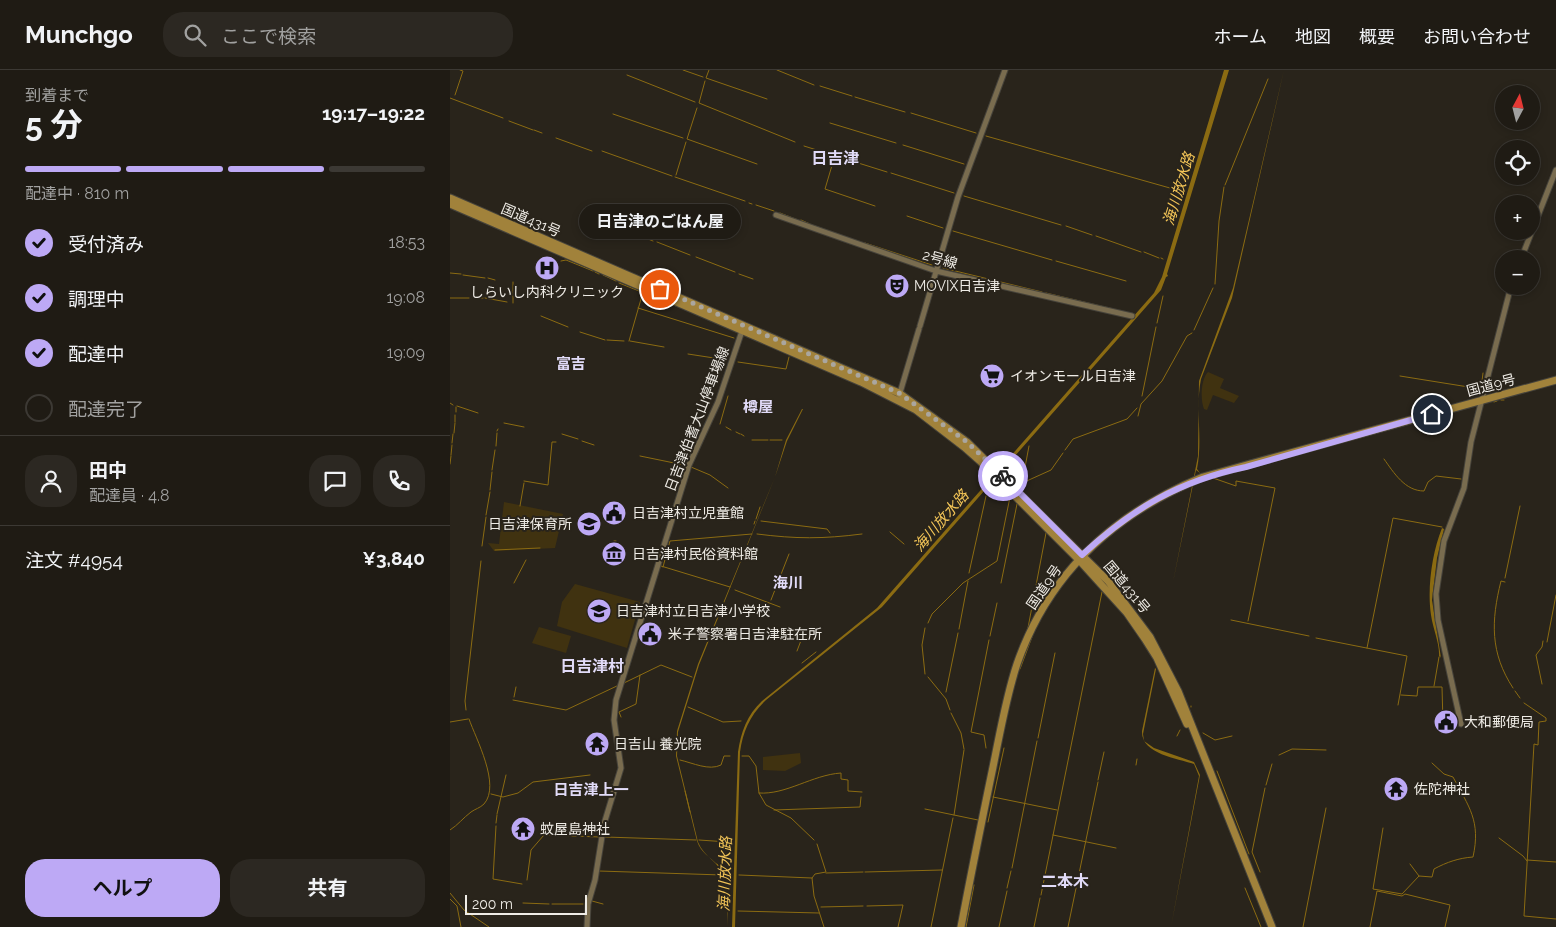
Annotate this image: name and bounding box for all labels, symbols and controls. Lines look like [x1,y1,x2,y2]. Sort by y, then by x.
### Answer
search box [163,12,513,57]
text: Munchgo [25,20,133,49]
icon: search [181,21,209,49]
text: ここで検索 [221,25,316,47]
text: ホーム [1214,26,1267,47]
text: 地図 [1295,26,1331,47]
text: 概要 [1359,26,1395,47]
text: お問い合わせ [1423,26,1531,47]
north arrow [1495,85,1540,130]
map controls [1495,85,1540,295]
text: 到着まで [25,86,89,105]
text: 19:17–19:22 [322,102,425,124]
text: 5 分 [25,106,82,143]
button: locate [1495,140,1540,185]
district label: 日吉津 [811,149,859,168]
water label: 海川放水路 [1159,149,1199,228]
text: 配達中 · 810 m [25,184,129,203]
button: + [1495,195,1540,240]
street label: 国道431号 [499,200,563,240]
callout: 日吉津のごはん屋 [579,204,741,239]
text: 日吉津のごはん屋 [596,212,724,231]
icon: check [25,229,53,257]
text: 受付済み [68,233,144,255]
text: 18:53 [388,233,425,252]
street label: 2号線 [921,246,959,272]
button: − [1495,250,1540,295]
hospital icon: しらいし内科クリニック [534,255,560,281]
pin [639,268,681,310]
theatre icon: MOVIX日吉津 [884,273,910,299]
icon: bag [646,275,674,303]
place label: MOVIX日吉津 [914,278,1000,294]
icon: check [25,284,53,312]
place label: しらいし内科クリニック [470,284,624,300]
text: 調理中 [68,288,125,310]
text: 19:08 [386,288,425,307]
icon: check [25,339,53,367]
text: 配達中 [68,343,125,365]
text: 19:09 [387,343,425,362]
street label: 日吉津伯耆大山停車場線 [662,344,732,494]
district label: 富吉 [556,355,586,373]
supermarket icon: イオンモール日吉津 [979,363,1005,389]
place label: イオンモール日吉津 [1010,368,1136,384]
street label: 国道9号 [1465,371,1517,399]
pin [1411,393,1453,435]
text: 配達完了 [68,398,144,420]
district label: 樽屋 [743,398,773,416]
icon: home [1418,400,1446,428]
courier [978,451,1028,501]
button: person [25,455,77,507]
button: chat [309,455,361,507]
button: phone [373,455,425,507]
text: 田中 [89,459,127,481]
icon: bike [989,462,1017,490]
water label: 海川放水路 [910,485,974,555]
text: 配達員 · 4.8 [89,486,169,505]
public building icon: 日吉津村立児童館 [601,500,627,526]
place label: 日吉津村立児童館 [632,505,744,521]
school or university icon: 日吉津保育所 [576,511,602,537]
place label: 日吉津保育所 [488,516,572,532]
museum icon: 日吉津村民俗資料館 [601,541,627,567]
place label: 日吉津村民俗資料館 [632,546,758,562]
text: ¥3,840 [362,547,425,569]
text: 注文 #4954 [25,549,123,571]
street label: 国道431号 [1101,558,1153,616]
street label: 国道9号 [1023,562,1065,612]
district label: 海川 [773,574,803,592]
school or university icon: 日吉津村立日吉津小学校 [586,598,612,624]
place label: 日吉津村立日吉津小学校 [616,603,770,619]
public building icon: 米子警察署日吉津駐在所 [637,621,663,647]
place label: 米子警察署日吉津駐在所 [668,626,822,642]
district label: 日吉津村 [560,657,624,676]
public building icon: 大和郵便局 [1433,709,1459,735]
place label: 大和郵便局 [1464,714,1534,730]
temple icon: 日吉山 養光院 [584,731,610,757]
place label: 日吉山 養光院 [614,736,702,752]
temple icon: 佐陀神社 [1383,776,1409,802]
district label: 日吉津上一 [553,781,629,799]
place label: 佐陀神社 [1414,781,1470,797]
temple icon: 蚊屋島神社 [510,816,536,842]
place label: 蚊屋島神社 [540,821,610,837]
water label: 海川放水路 [715,834,735,912]
button: ヘルプ [25,859,220,917]
button: 共有 [230,859,425,917]
district label: 二本木 [1041,872,1089,891]
scale bar [465,892,588,915]
text: 200 m [472,896,513,912]

